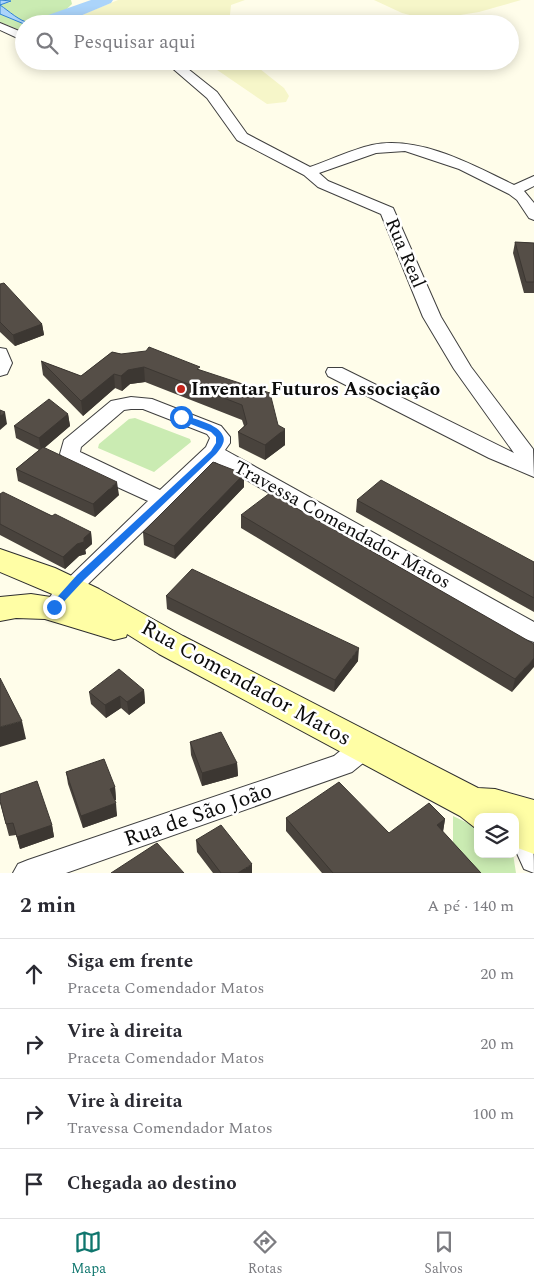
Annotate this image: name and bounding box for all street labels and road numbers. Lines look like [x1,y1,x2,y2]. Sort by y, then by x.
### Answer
street label: Rua Real [377,213,433,293]
street label: Travessa Comendador Matos [228,453,456,597]
street label: Rua Comendador Matos [135,611,357,755]
street label: Rua de São João [120,774,276,856]

